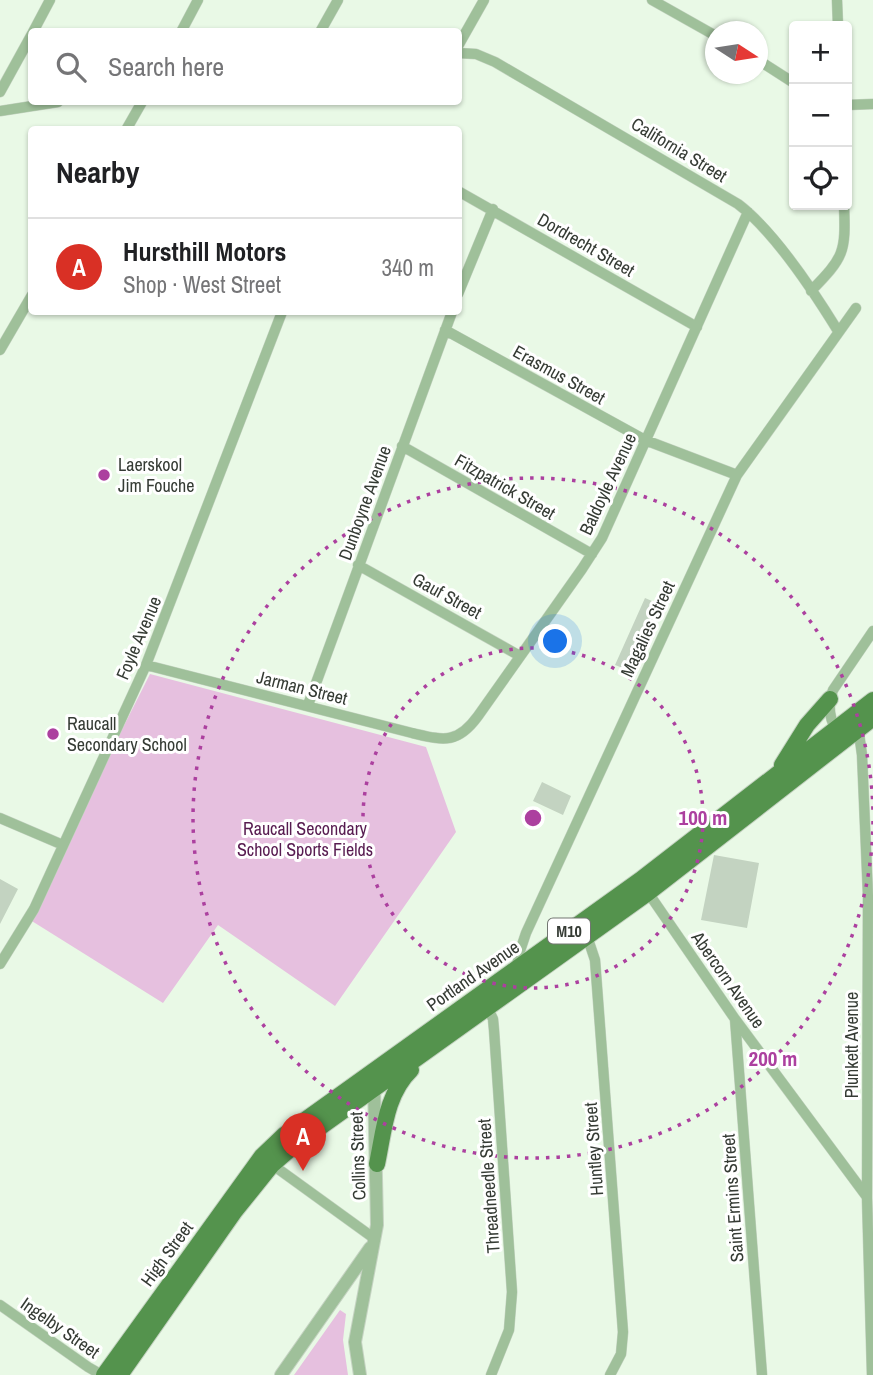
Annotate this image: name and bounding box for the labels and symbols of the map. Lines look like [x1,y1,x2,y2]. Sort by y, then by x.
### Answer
north arrow [705,21,768,84]
street label: California Street [627,111,732,188]
street label: Dordrecht Street [533,207,639,282]
street label: Erasmus Street [509,339,610,410]
street label: Baldoyle Avenue [573,429,642,539]
street label: Dunboyne Avenue [332,442,397,564]
street label: Fitzpatrick Street [450,448,560,525]
place label: Laerskool Jim Fouche [118,452,194,498]
marker: Laerskool Jim Fouche [96,467,112,483]
street label: Gauf Street [408,566,486,625]
street label: Magalies Street [614,577,681,681]
street label: Foyle Avenue [110,592,167,683]
your location [538,624,572,658]
street label: Jarman Street [254,664,350,711]
place label: Raucall Secondary School [67,711,187,757]
marker: Raucall Secondary School [45,726,61,742]
text: 100 m [679,803,727,832]
centre of rings [521,806,545,830]
park label: Raucall Secondary School Sports Fields [237,816,373,862]
road number: M10 [548,918,590,944]
street label: Abercorn Avenue [685,925,771,1033]
street label: Portland Avenue [421,934,524,1017]
street label: Plunkett Avenue [839,992,864,1098]
text: 200 m [749,1044,797,1073]
street label: Huntley Street [578,1102,609,1197]
street label: Collins Street [343,1111,372,1201]
pin: A [280,1113,326,1171]
street label: Threadneedle Street [471,1118,506,1254]
street label: Saint Ermins Street [716,1133,749,1263]
street label: High Street [135,1216,199,1291]
street label: Ingelby Street [16,1291,105,1364]

